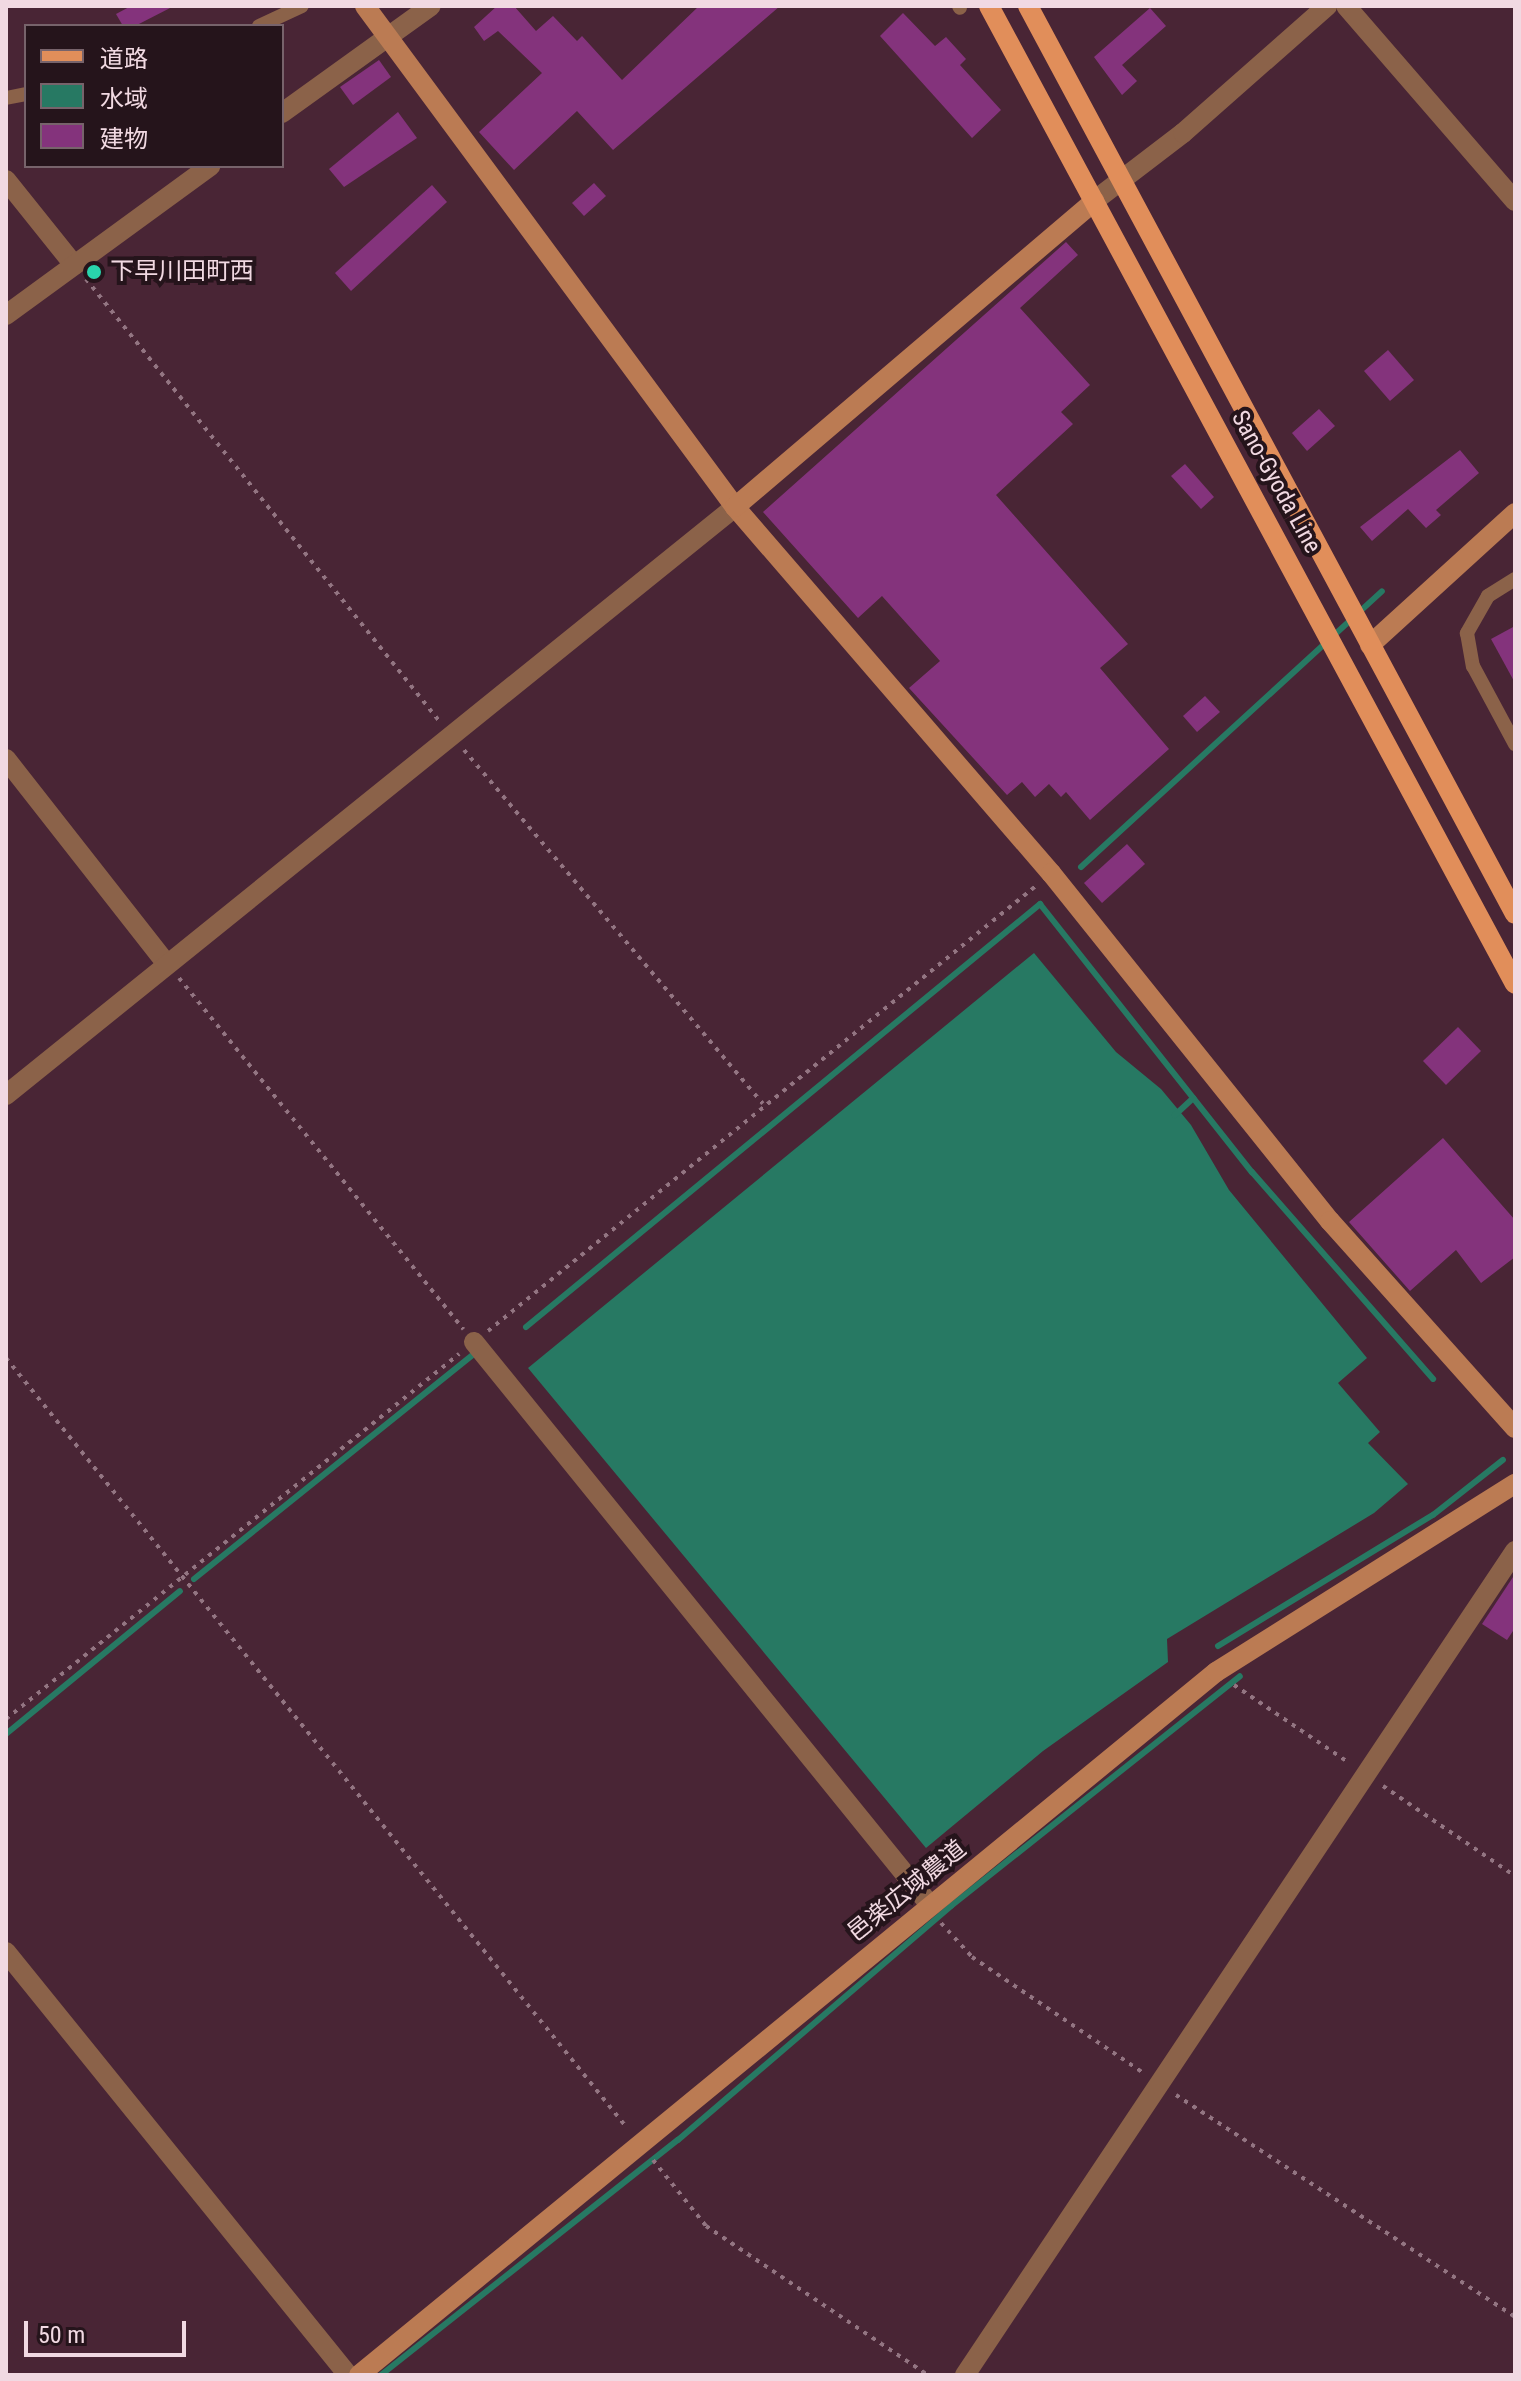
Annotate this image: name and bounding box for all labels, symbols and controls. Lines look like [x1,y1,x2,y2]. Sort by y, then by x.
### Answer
legend [24,24,284,168]
text: 道路 [100,45,148,73]
text: 水域 [100,85,148,113]
text: 建物 [100,125,148,153]
place label: 下早川田町西 [110,258,254,286]
marker: 下早川田町西 [85,263,103,281]
street label: Sano-Gyoda Line [1225,406,1327,558]
street label: 邑楽広域農道 [842,1834,972,1948]
scale bar [28,2305,190,2355]
text: 50 m [38,2321,85,2349]

